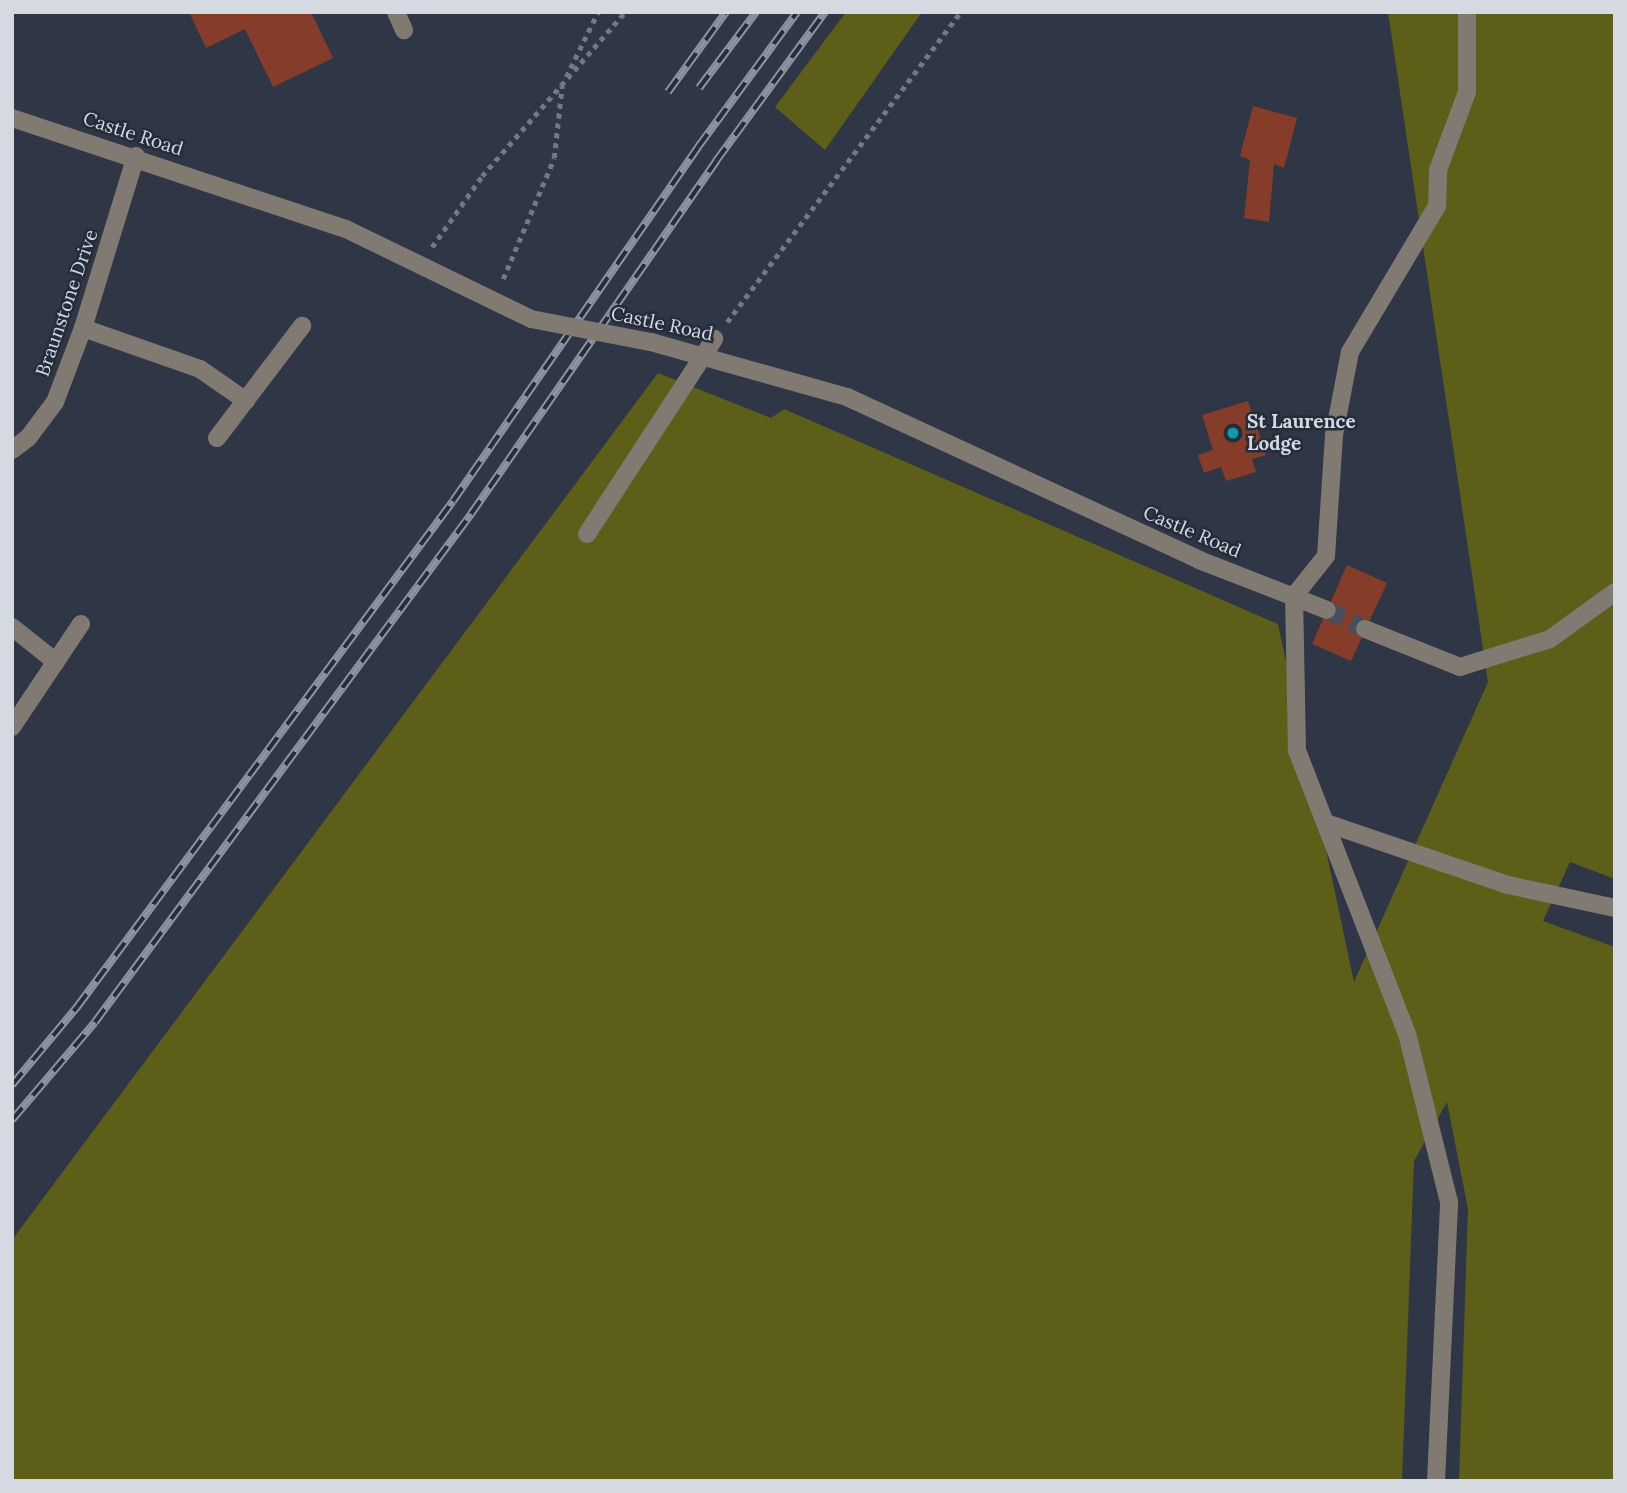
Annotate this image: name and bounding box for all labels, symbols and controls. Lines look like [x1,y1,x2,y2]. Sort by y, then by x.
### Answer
street label: Castle Road [80,107,186,161]
street label: Braunstone Drive [31,227,103,379]
street label: Castle Road [609,302,715,346]
place label: St Laurence Lodge [1247,411,1356,455]
marker: St Laurence Lodge [1225,425,1241,441]
street label: Castle Road [1140,501,1244,563]

